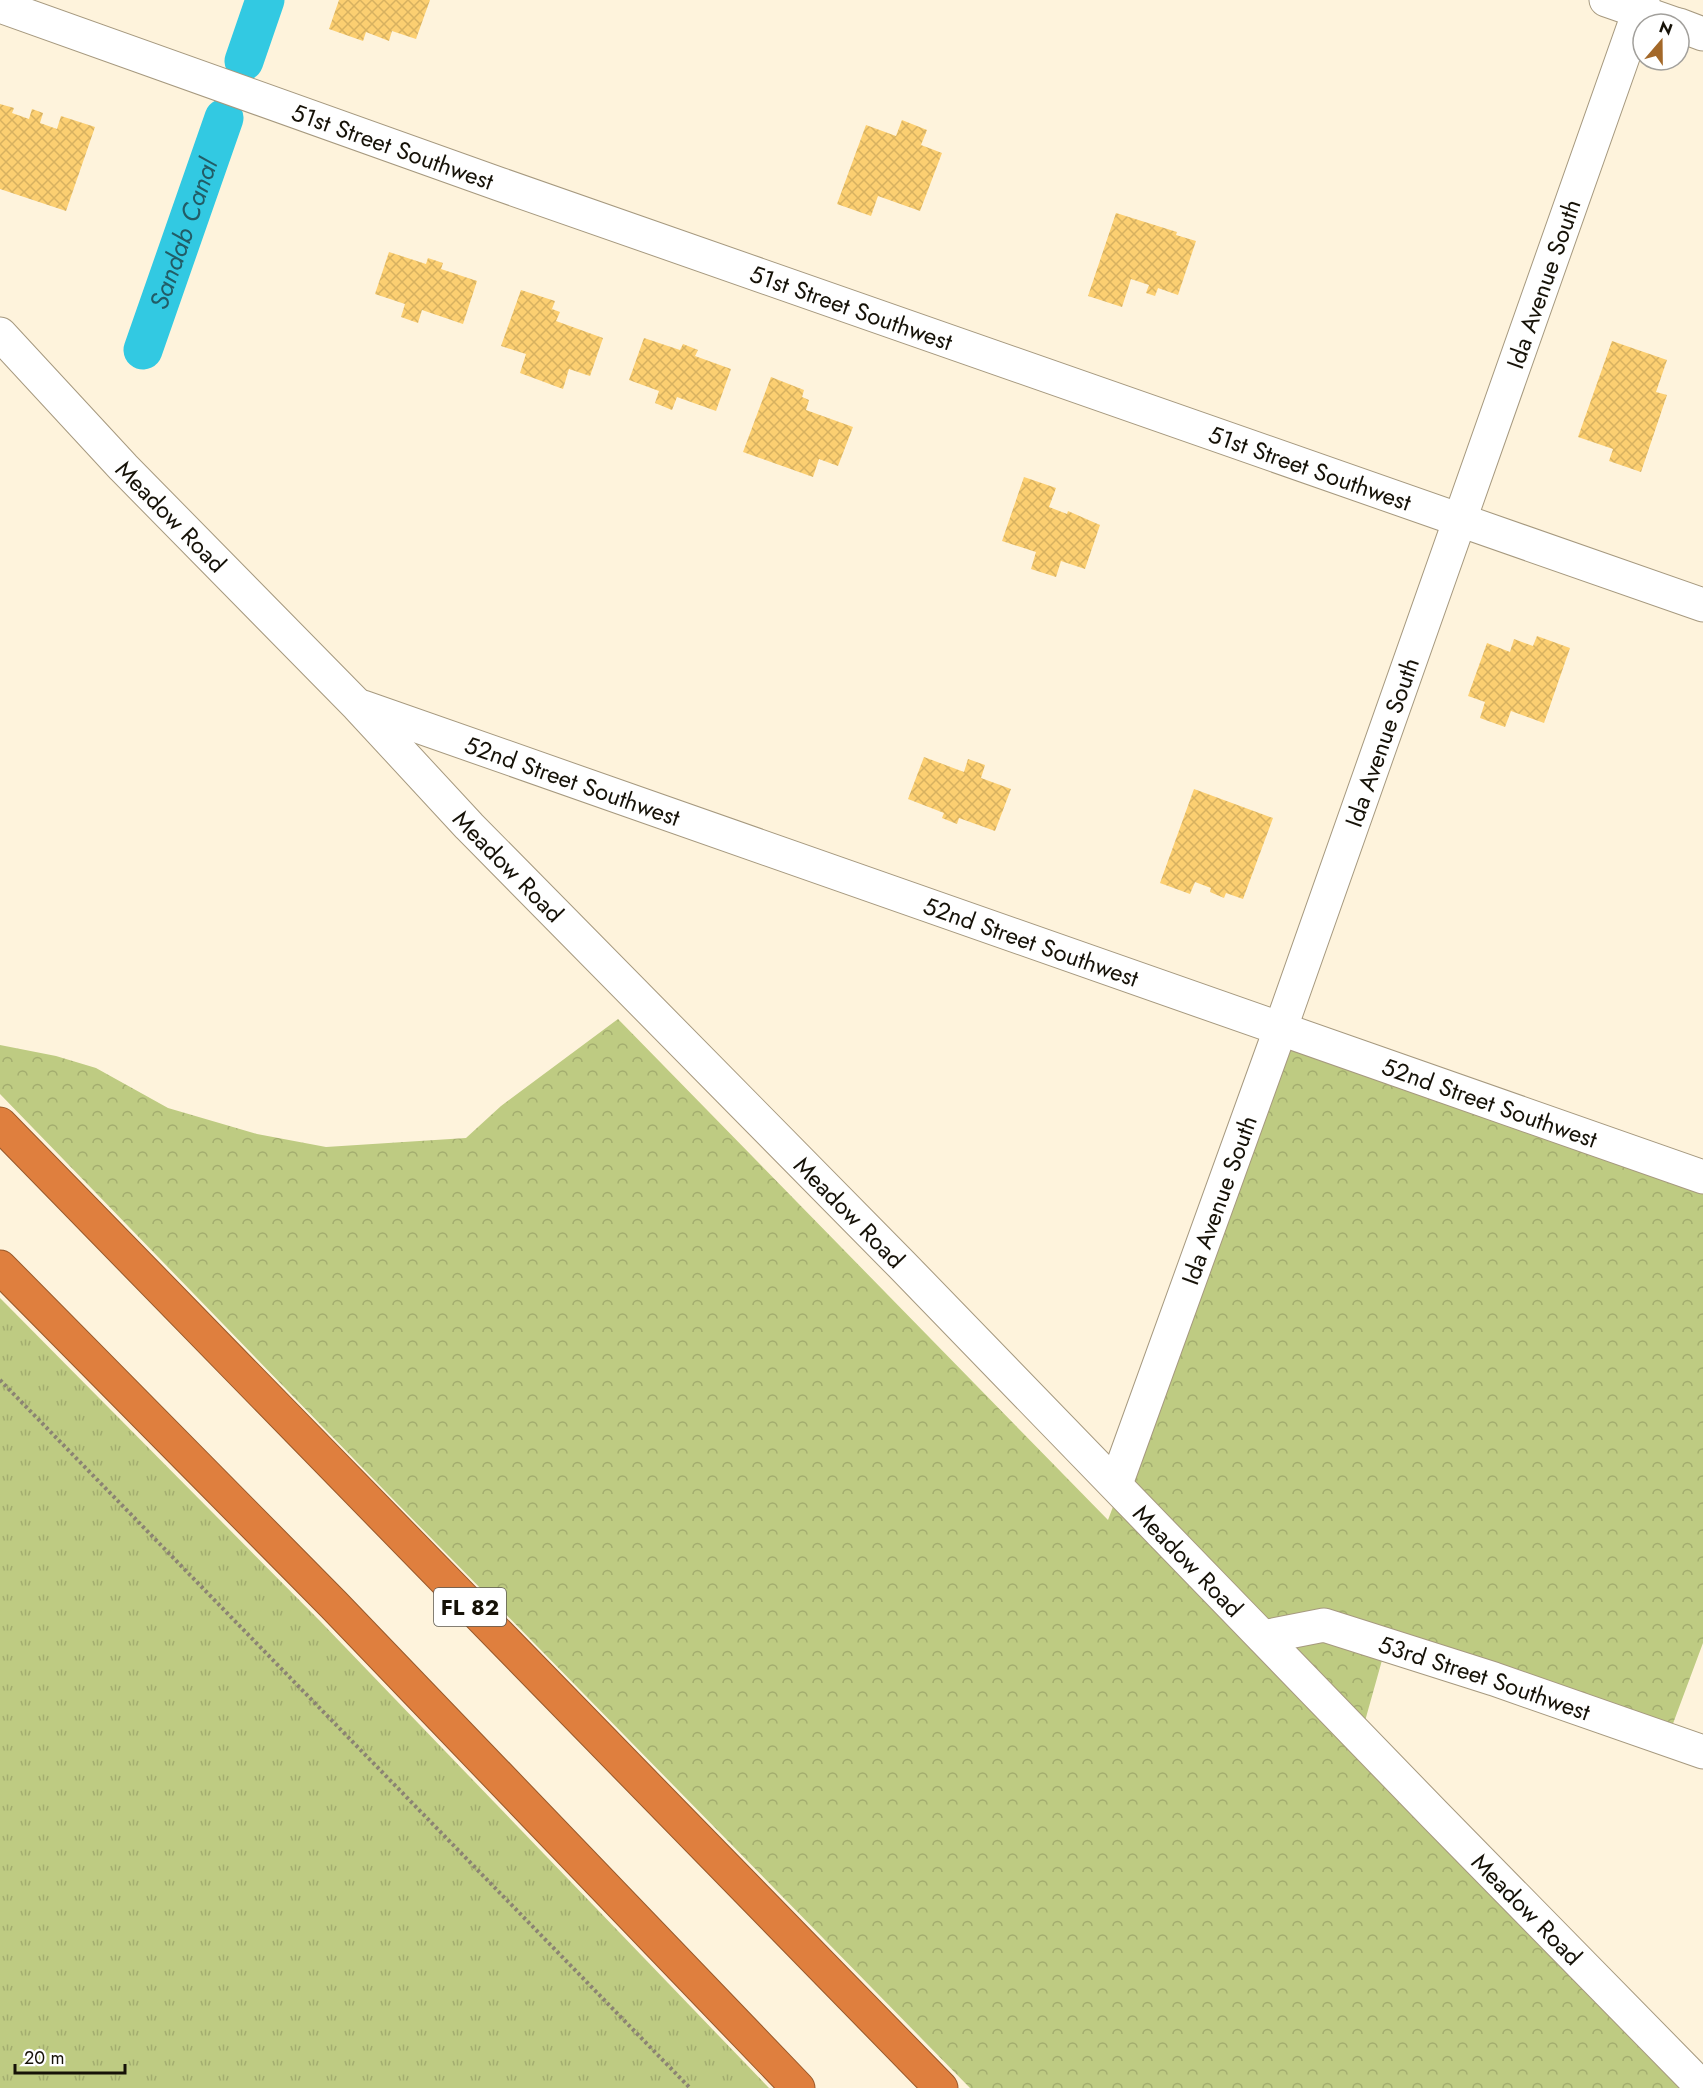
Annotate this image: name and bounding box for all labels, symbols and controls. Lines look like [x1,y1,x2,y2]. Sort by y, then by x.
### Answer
north arrow [1631,12,1691,72]
text: N [1656,15,1676,41]
street label: 51st Street Southwest [287,94,499,198]
water label: Sandab Canal [140,152,228,315]
street label: Ida Avenue South [1497,194,1589,373]
street label: 51st Street Southwest [745,256,958,359]
street label: 51st Street Southwest [1204,416,1416,519]
street label: Meadow Road [108,452,235,580]
street label: Ida Avenue South [1335,653,1427,832]
street label: 52nd Street Southwest [460,727,685,834]
street label: Meadow Road [445,802,572,930]
street label: 52nd Street Southwest [919,887,1144,995]
street label: 52nd Street Southwest [1377,1048,1602,1156]
street label: Ida Avenue South [1172,1111,1265,1289]
street label: Meadow Road [786,1148,913,1276]
street label: Meadow Road [1125,1496,1251,1625]
road number: FL 82 [434,1588,506,1626]
street label: 53rd Street Southwest [1374,1626,1595,1729]
street label: Meadow Road [1464,1845,1591,1973]
scale bar [15,2037,124,2075]
text: 20 m [24,2045,64,2071]

